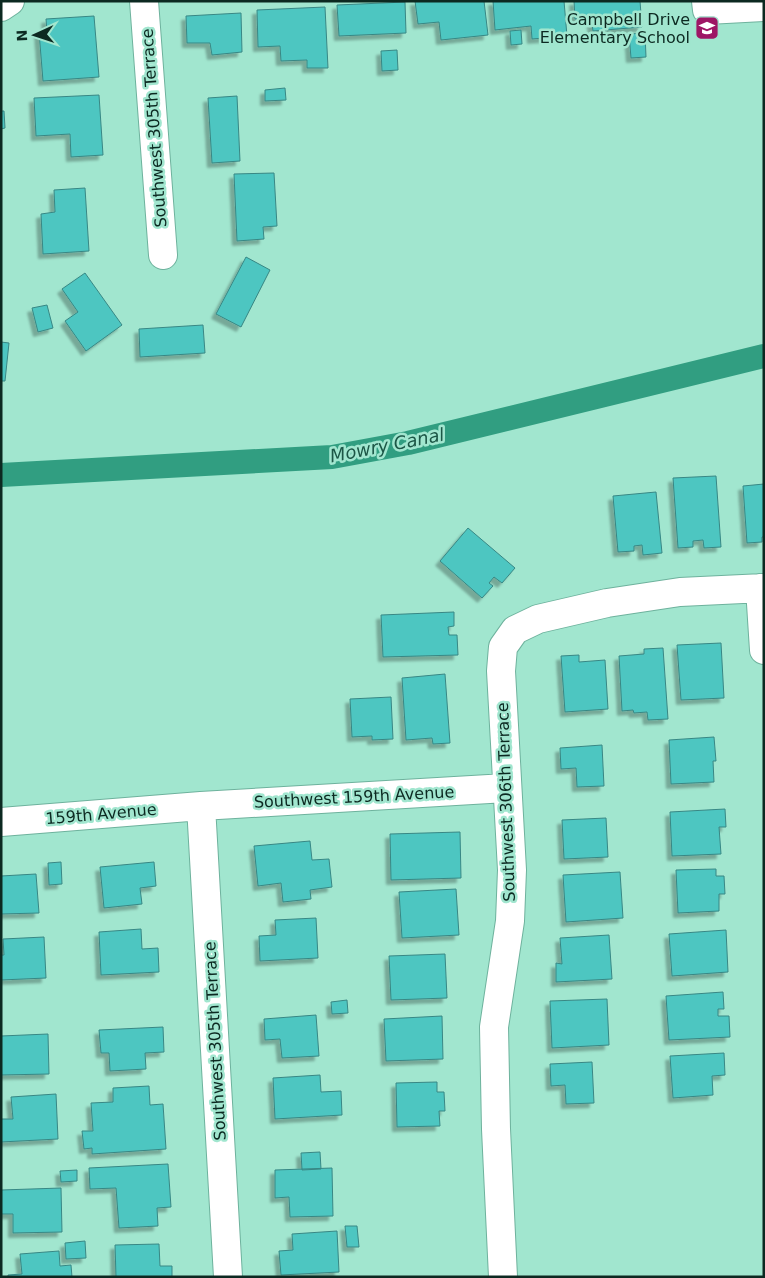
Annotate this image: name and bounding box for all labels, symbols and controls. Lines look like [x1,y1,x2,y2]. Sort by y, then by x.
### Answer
north arrow [10,10,60,60]
place label: Campbell Drive Elementary School [540,10,690,47]
school or university icon: Campbell Drive Elementary School [694,15,720,41]
street label: Southwest 305th Terrace [138,28,170,228]
text: N [14,29,30,42]
water label: Mowry Canal [328,424,446,466]
street label: Southwest 306th Terrace [493,702,519,902]
street label: Southwest 159th Avenue [253,782,455,812]
street label: 159th Avenue [45,800,157,828]
street label: Southwest 305th Terrace [200,941,230,1141]

